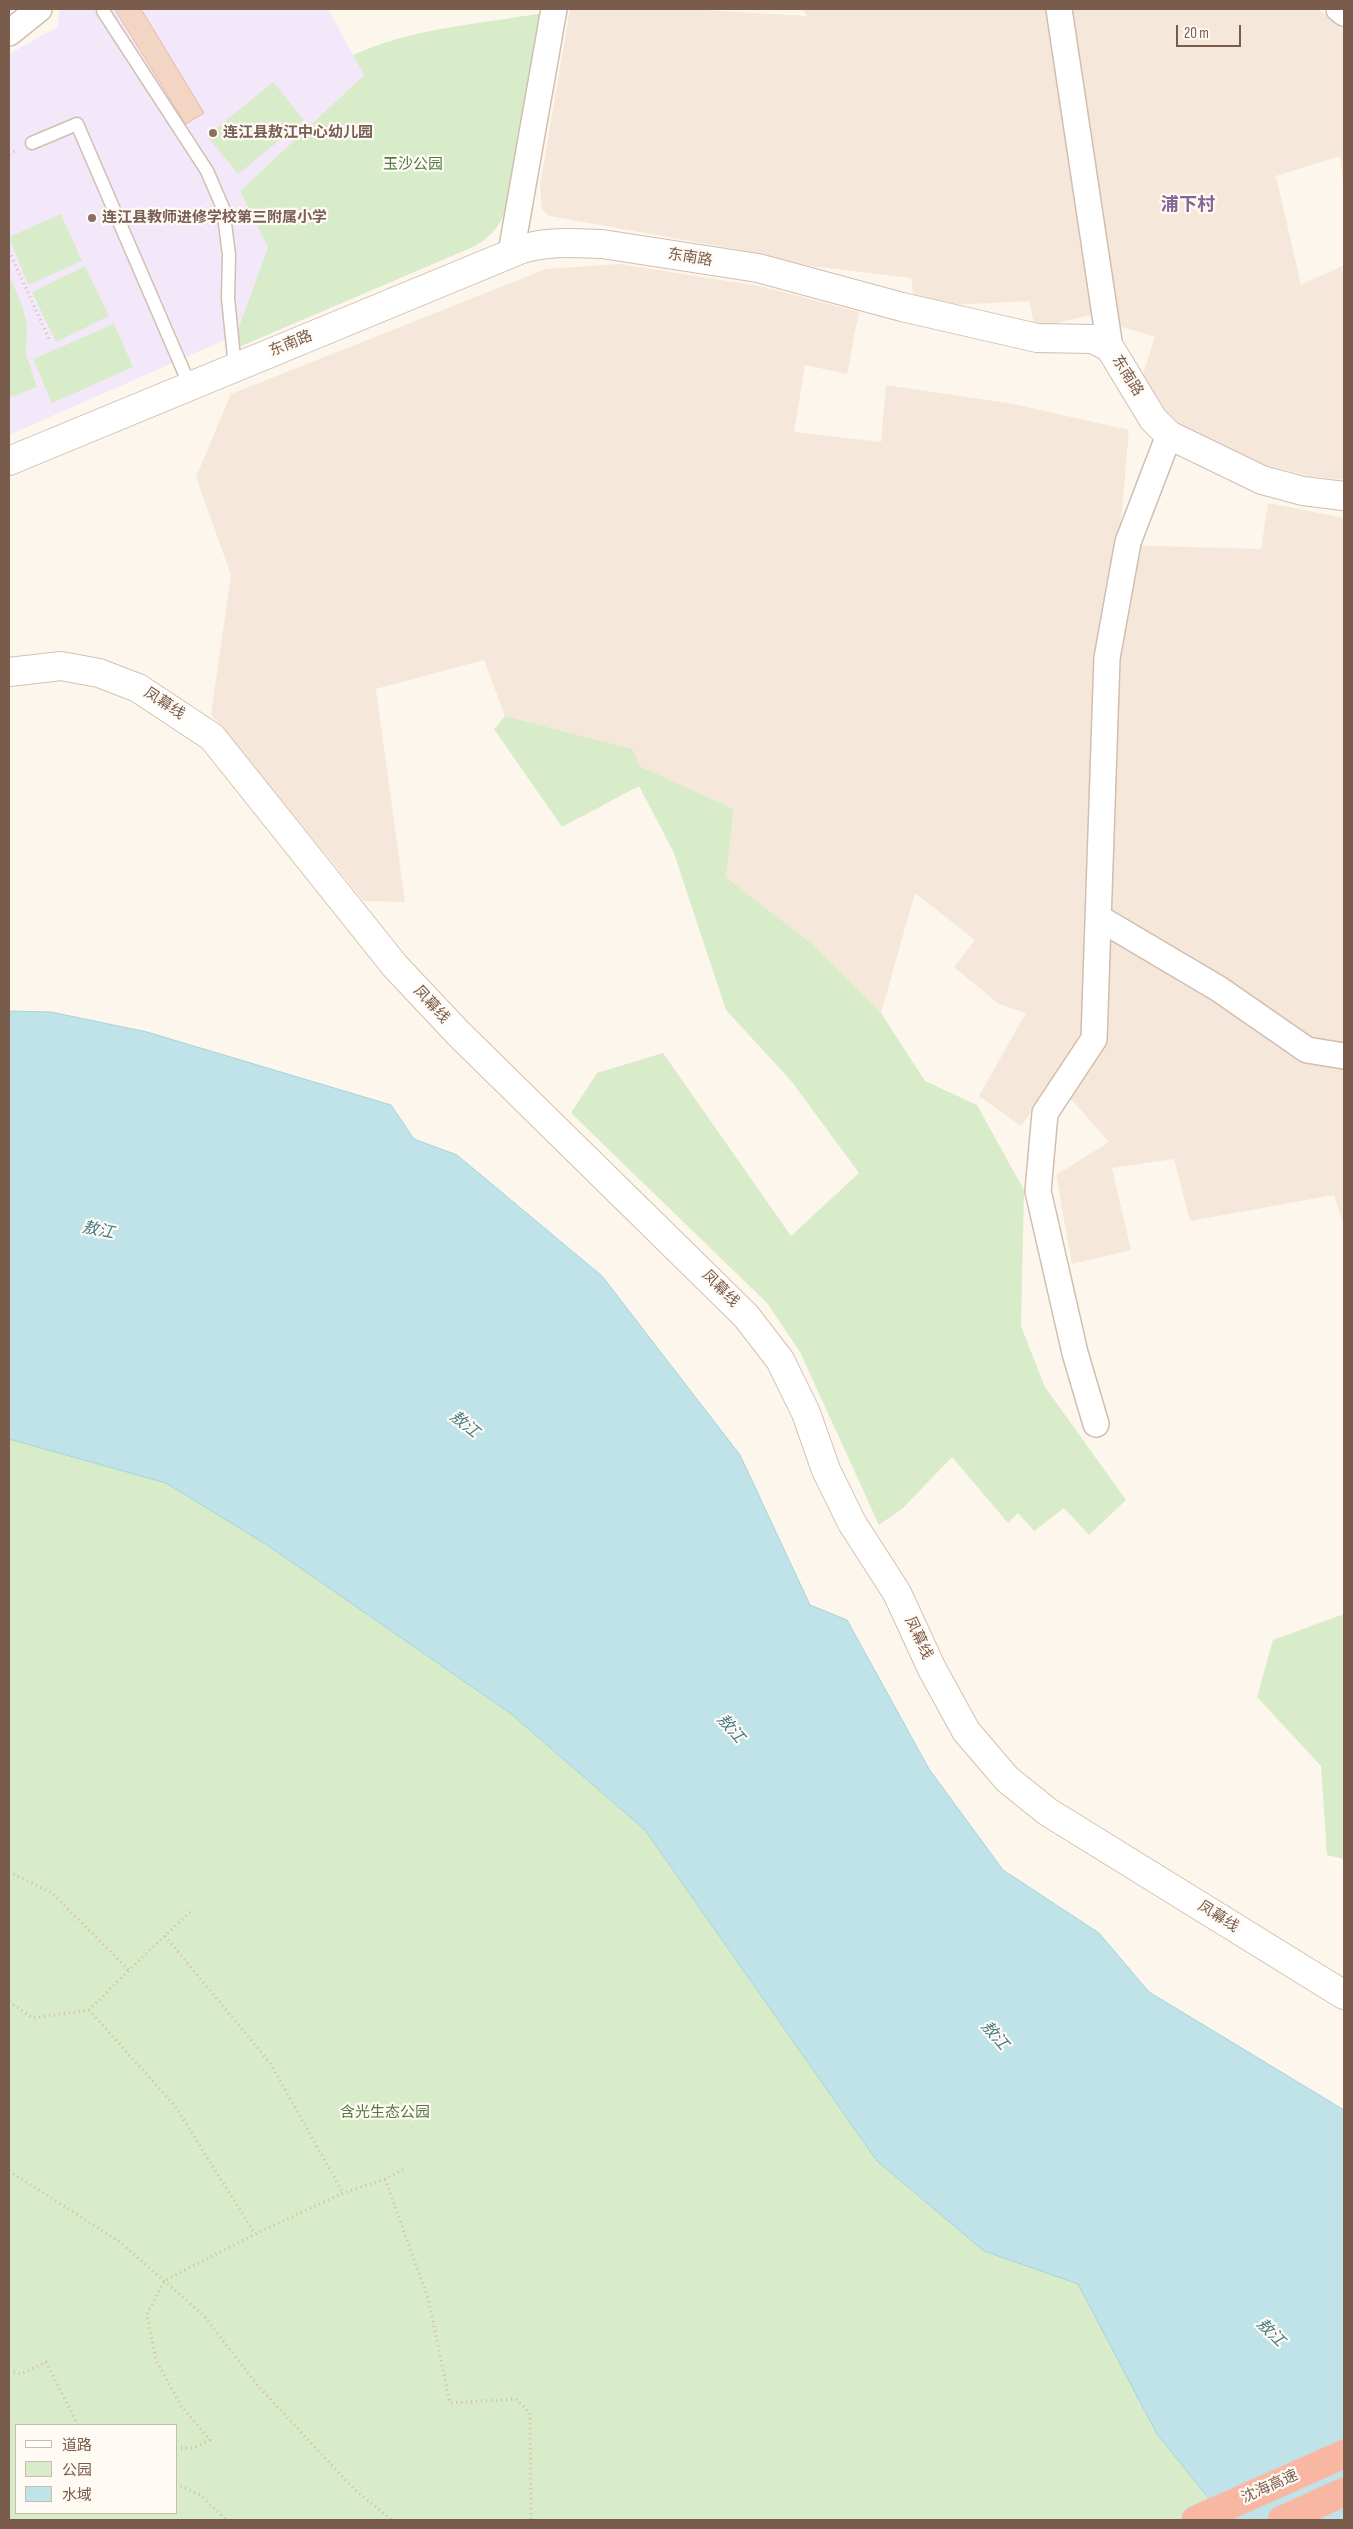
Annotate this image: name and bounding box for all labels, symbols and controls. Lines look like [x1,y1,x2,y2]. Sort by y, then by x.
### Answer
scale bar [1178,15,1243,47]
text: 20 m [1184,24,1209,43]
place label: 连江县敖江中心幼儿园 [223,124,373,142]
marker: 连江县敖江中心幼儿园 [207,127,219,139]
park label: 玉沙公园 [383,156,443,174]
district label: 浦下村 [1161,194,1215,216]
place label: 连江县教师进修学校第三附属小学 [102,209,327,227]
marker: 连江县教师进修学校第三附属小学 [86,212,98,224]
street label: 东南路 [666,246,714,270]
street label: 东南路 [267,327,315,361]
street label: 东南路 [1107,352,1147,400]
street label: 凤幕线 [140,684,188,724]
street label: 凤幕线 [409,982,453,1028]
water label: 敖江 [80,1219,116,1243]
street label: 凤幕线 [698,1267,742,1311]
water label: 敖江 [446,1407,482,1443]
street label: 凤幕线 [900,1614,936,1662]
water label: 敖江 [712,1711,748,1747]
street label: 凤幕线 [1194,1897,1242,1937]
water label: 敖江 [976,2018,1012,2054]
park label: 含光生态公园 [340,2104,430,2122]
water label: 敖江 [1252,2315,1288,2351]
legend [15,2424,178,2514]
text: 道路 [62,2436,92,2455]
text: 公园 [62,2461,92,2480]
street label: 沈海高速 [1239,2467,1301,2507]
text: 水域 [62,2486,92,2505]

